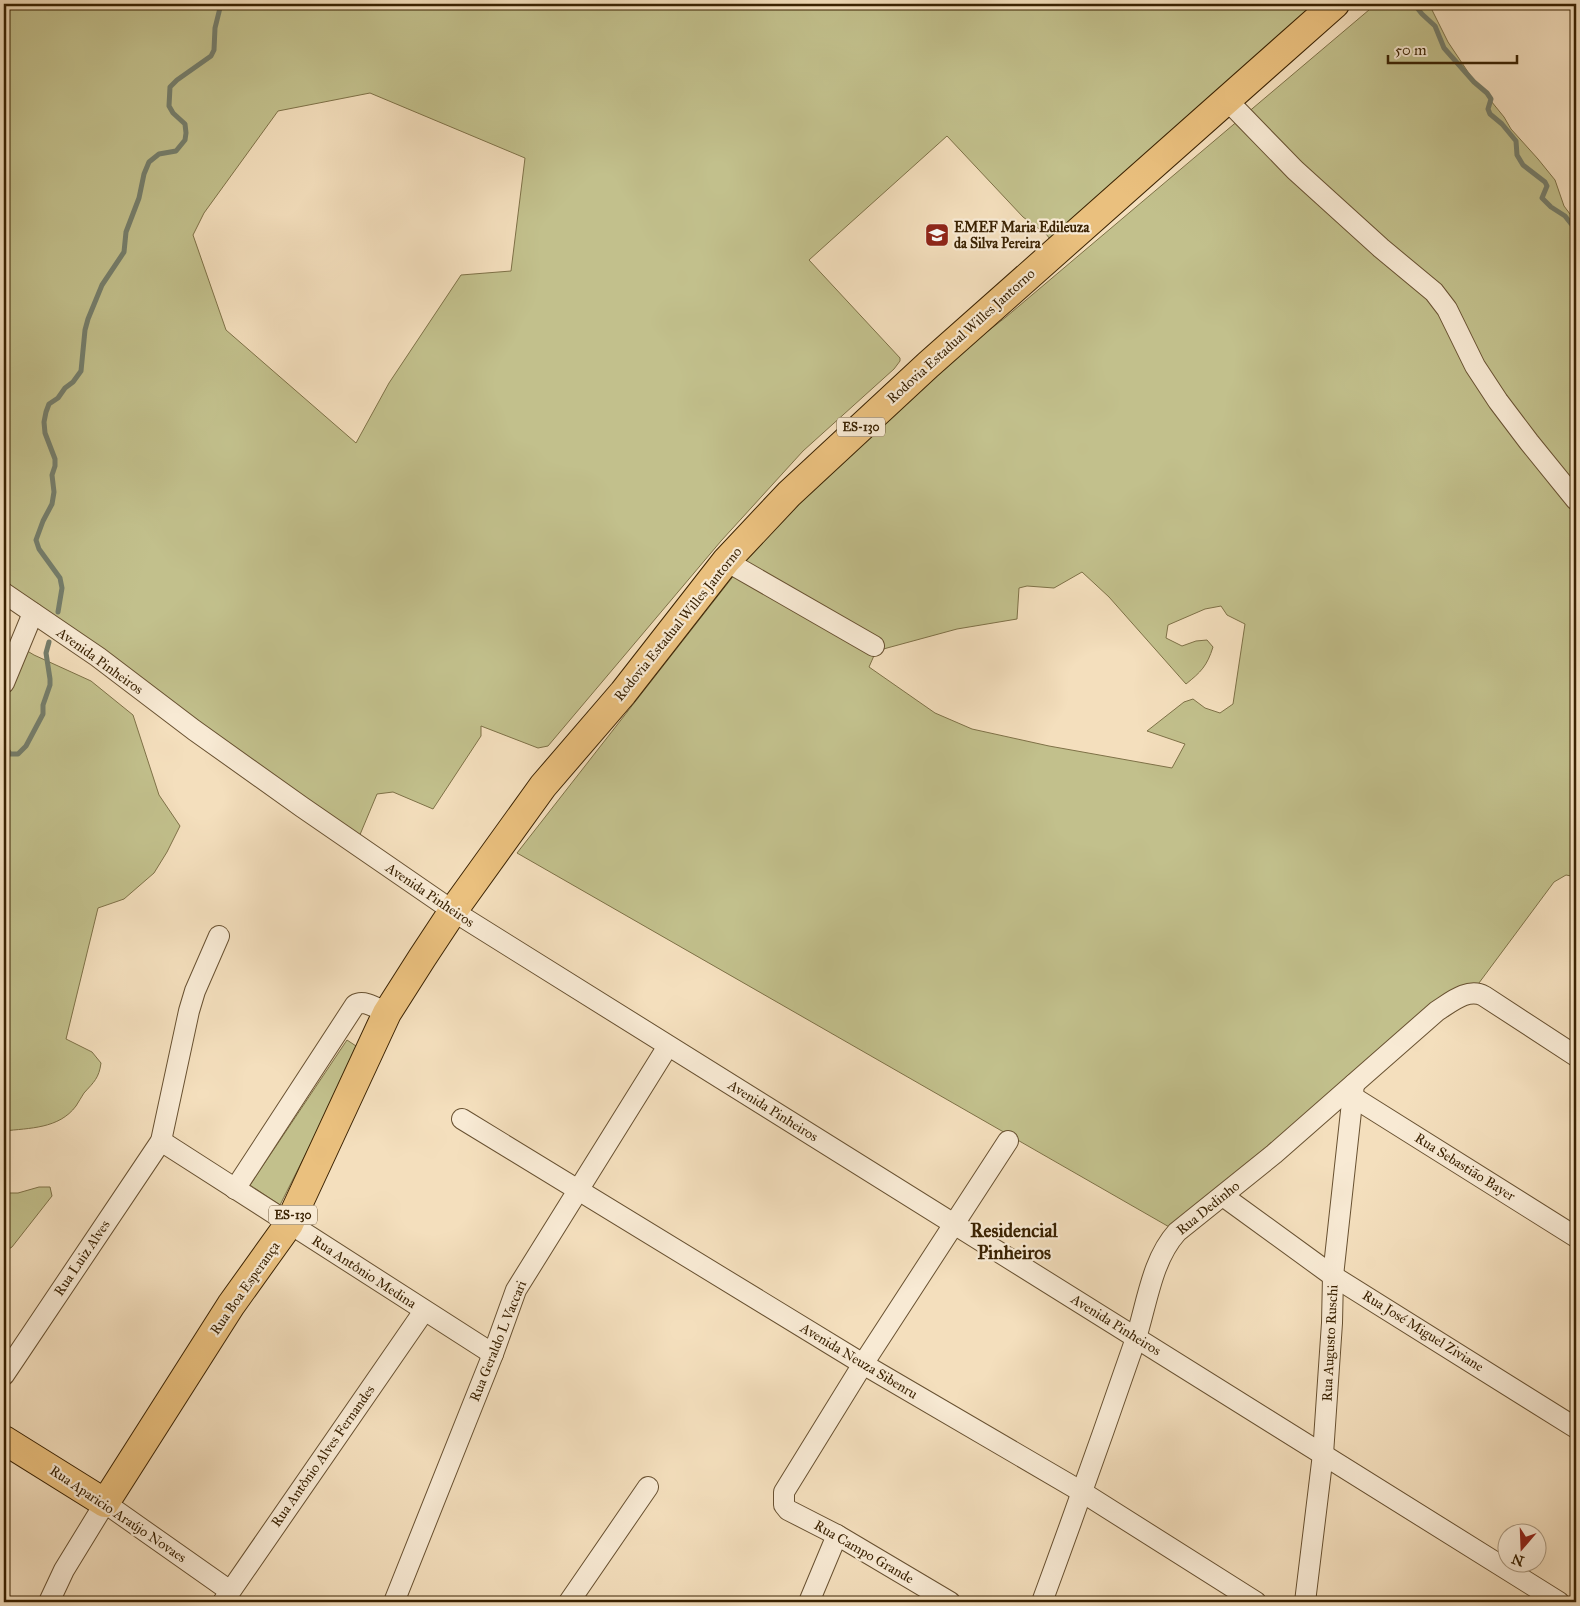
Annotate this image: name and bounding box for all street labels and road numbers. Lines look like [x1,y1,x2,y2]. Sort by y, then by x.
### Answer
street label: Rodovia Estadual Willes Jantorno [884,265,1039,408]
road number: ES-130 [837,418,885,437]
street label: Rodovia Estadual Willes Jantorno [611,544,746,705]
street label: Avenida Pinheiros [53,623,147,698]
street label: Avenida Pinheiros [382,859,477,931]
street label: Avenida Pinheiros [724,1076,821,1145]
street label: Rua Sebastião Bayer [1412,1129,1519,1205]
street label: Rua Dedinho [1173,1177,1243,1239]
road number: ES-130 [269,1206,317,1224]
street label: Rua Luiz Alves [50,1217,114,1299]
street label: Rua Antônio Medina [309,1232,420,1312]
street label: Rua Boa Esperança [206,1238,284,1338]
street label: Rua Geraldo L Vaccari [466,1278,530,1404]
street label: Rua Augusto Ruschi [1318,1284,1342,1402]
street label: Rua José Miguel Ziviane [1359,1287,1487,1376]
street label: Avenida Pinheiros [1067,1290,1164,1359]
street label: Avenida Neuza Sibenru [796,1319,921,1403]
street label: Rua Antônio Alves Fernandes [268,1382,378,1530]
street label: Rua Aparicio Araújo Novaes [46,1462,190,1566]
street label: Rua Campo Grande [811,1517,917,1588]

